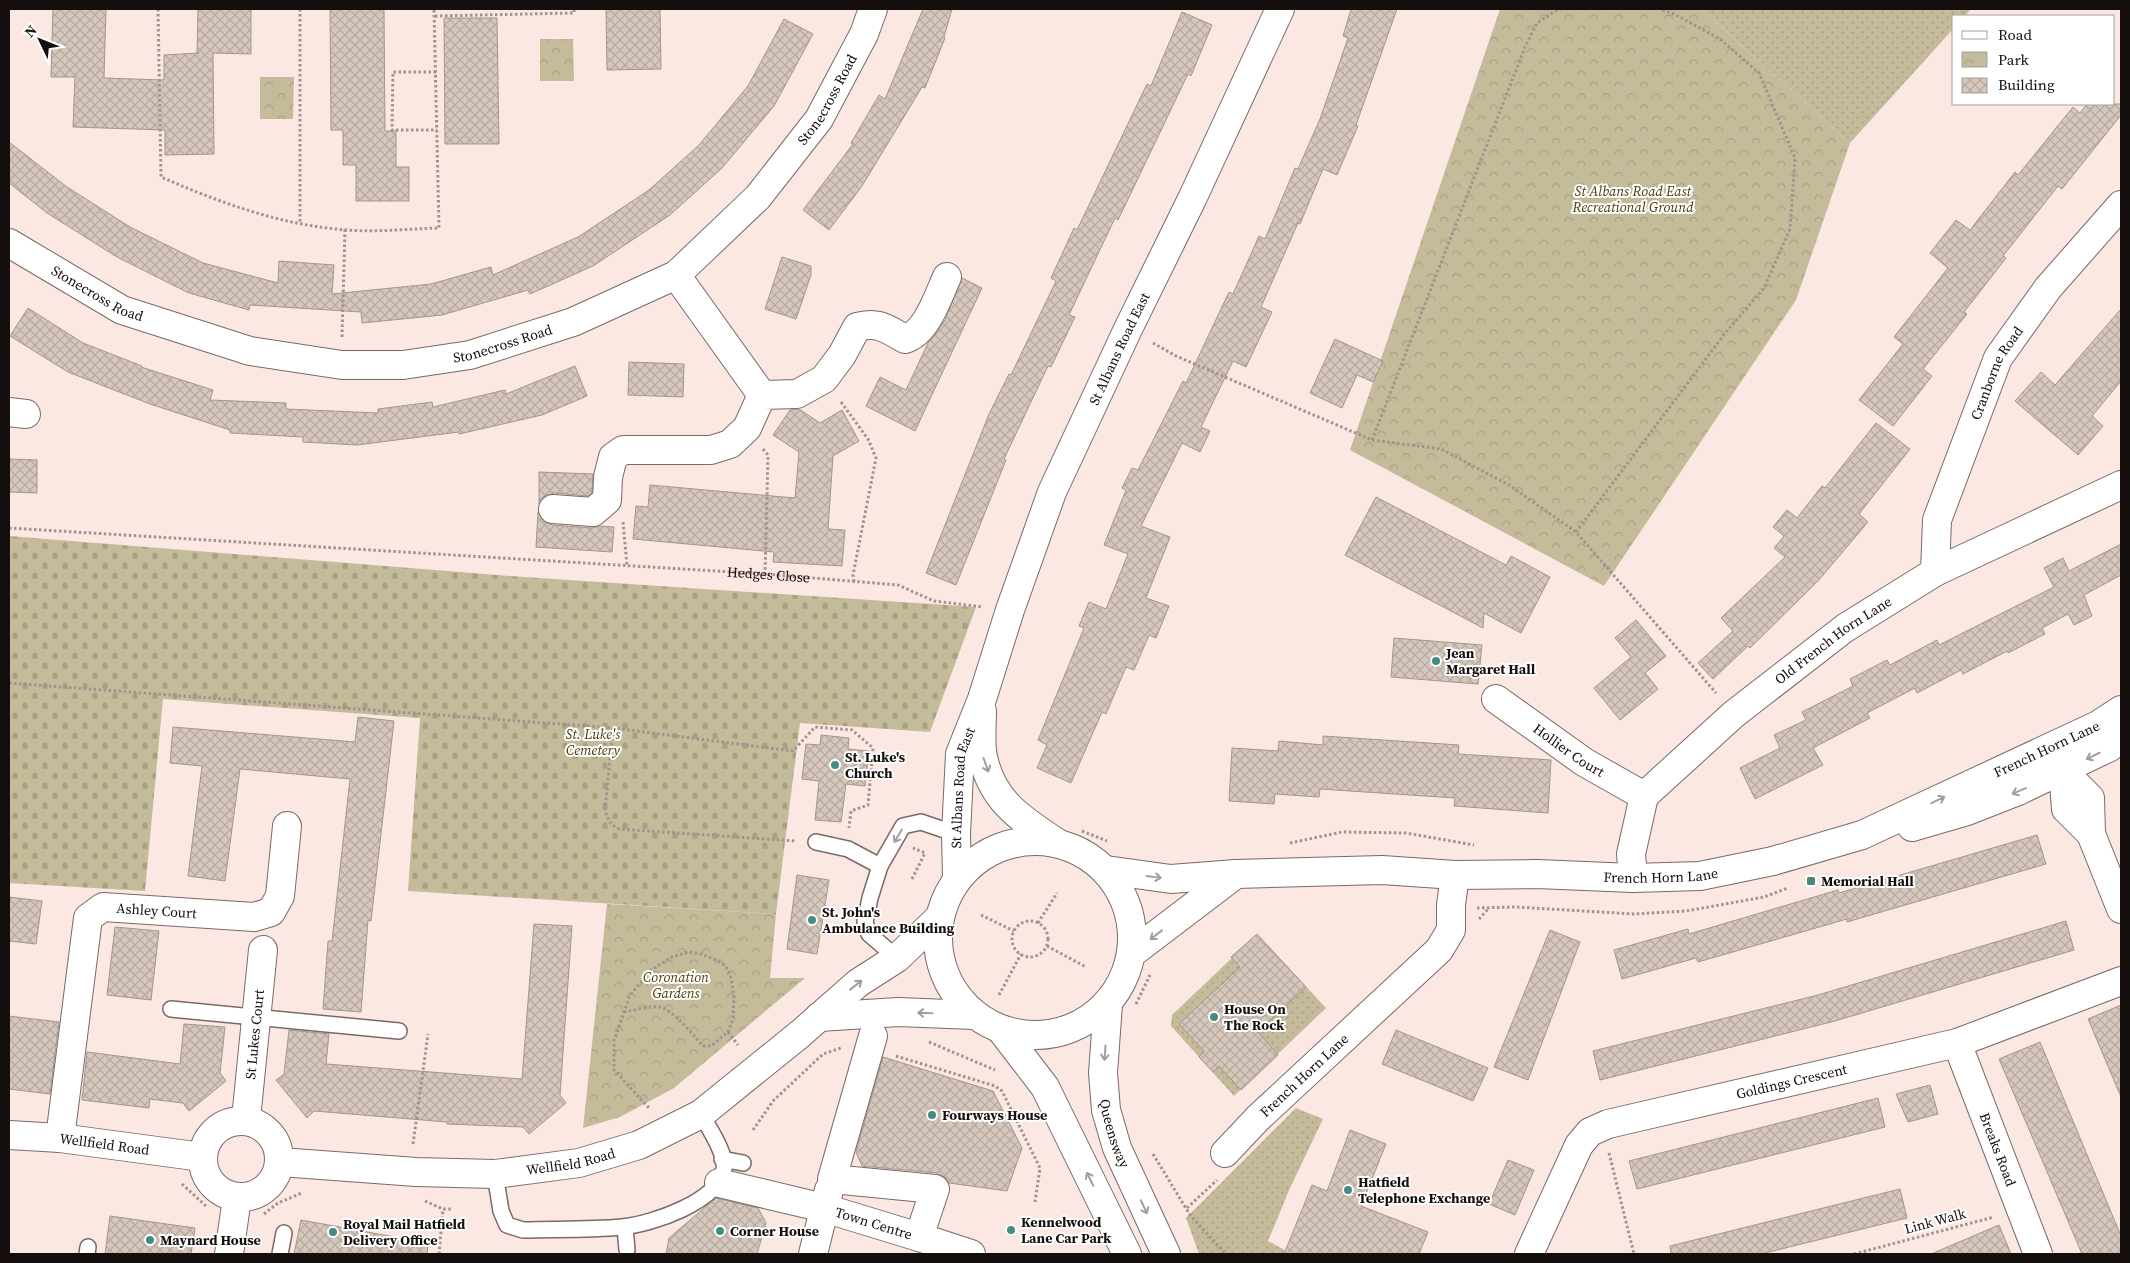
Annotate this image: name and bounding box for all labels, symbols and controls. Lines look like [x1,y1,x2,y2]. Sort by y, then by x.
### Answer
north arrow [15,15,65,65]
legend [1952,15,2115,105]
text: N [20,21,41,42]
text: Road [1998,24,2032,45]
text: Park [1998,49,2030,70]
street label: Stonecross Road [792,51,862,149]
text: Building [1998,74,2055,95]
park label: St Albans Road East Recreational Ground [1572,181,1694,217]
street label: Stonecross Road [48,260,146,326]
street label: St Albans Road East [1084,289,1155,408]
street label: Stonecross Road [452,319,555,367]
street label: Cranborne Road [1966,322,2028,423]
street label: Hedges Close [726,562,811,588]
street label: Old French Horn Lane [1770,591,1896,689]
place label: Jean Margaret Hall [1445,643,1536,679]
marker: Jean Margaret Hall [1430,655,1442,667]
street label: French Horn Lane [1990,716,2103,782]
street label: Hollier Court [1529,719,1608,782]
park label: St. Luke's Cemetery [566,724,621,760]
street label: St Albans Road East [946,724,980,849]
place label: St. Luke's Church [845,747,906,783]
one-way arrow [2086,751,2101,761]
one-way arrow [982,757,991,772]
marker: St. Luke's Church [829,759,841,771]
one-way arrow [2012,786,2027,796]
one-way arrow [1930,794,1945,804]
one-way arrow [892,828,902,843]
street label: French Horn Lane [1603,863,1720,888]
place label: Memorial Hall [1821,871,1914,891]
one-way arrow [1146,872,1162,882]
marker: Memorial Hall [1805,875,1817,887]
street label: Ashley Court [116,898,198,923]
place label: St. John's Ambulance Building [822,902,955,938]
marker: St. John's Ambulance Building [806,914,818,926]
one-way arrow [1149,930,1163,940]
park label: Coronation Gardens [643,967,709,1003]
one-way arrow [849,980,862,991]
street label: St Lukes Court [240,988,269,1080]
place label: House On The Rock [1224,999,1286,1035]
one-way arrow [917,1009,933,1018]
marker: House On The Rock [1208,1011,1220,1023]
street label: French Horn Lane [1255,1029,1353,1122]
one-way arrow [1100,1044,1109,1060]
street label: Goldings Crescent [1734,1059,1849,1104]
street label: Queensway [1095,1098,1135,1172]
place label: Fourways House [942,1105,1047,1125]
marker: Fourways House [926,1109,938,1121]
street label: Breaks Road [1975,1110,2021,1189]
street label: Wellfield Road [58,1128,151,1160]
street label: Wellfield Road [525,1143,618,1180]
one-way arrow [1085,1172,1094,1187]
place label: Hatfield Telephone Exchange [1358,1172,1490,1208]
marker: Hatfield Telephone Exchange [1342,1184,1354,1196]
one-way arrow [1140,1199,1150,1214]
street label: Town Centre [833,1202,915,1244]
street label: Link Walk [1902,1203,1968,1239]
place label: Kennelwood Lane Car Park [1021,1212,1112,1248]
place label: Royal Mail Hatfield Delivery Office [343,1214,466,1250]
place label: Corner House [730,1221,819,1241]
marker: Kennelwood Lane Car Park [1005,1224,1017,1236]
marker: Corner House [714,1225,726,1237]
marker: Royal Mail Hatfield Delivery Office [327,1226,339,1238]
place label: Maynard House [160,1230,261,1250]
marker: Maynard House [144,1234,156,1246]

